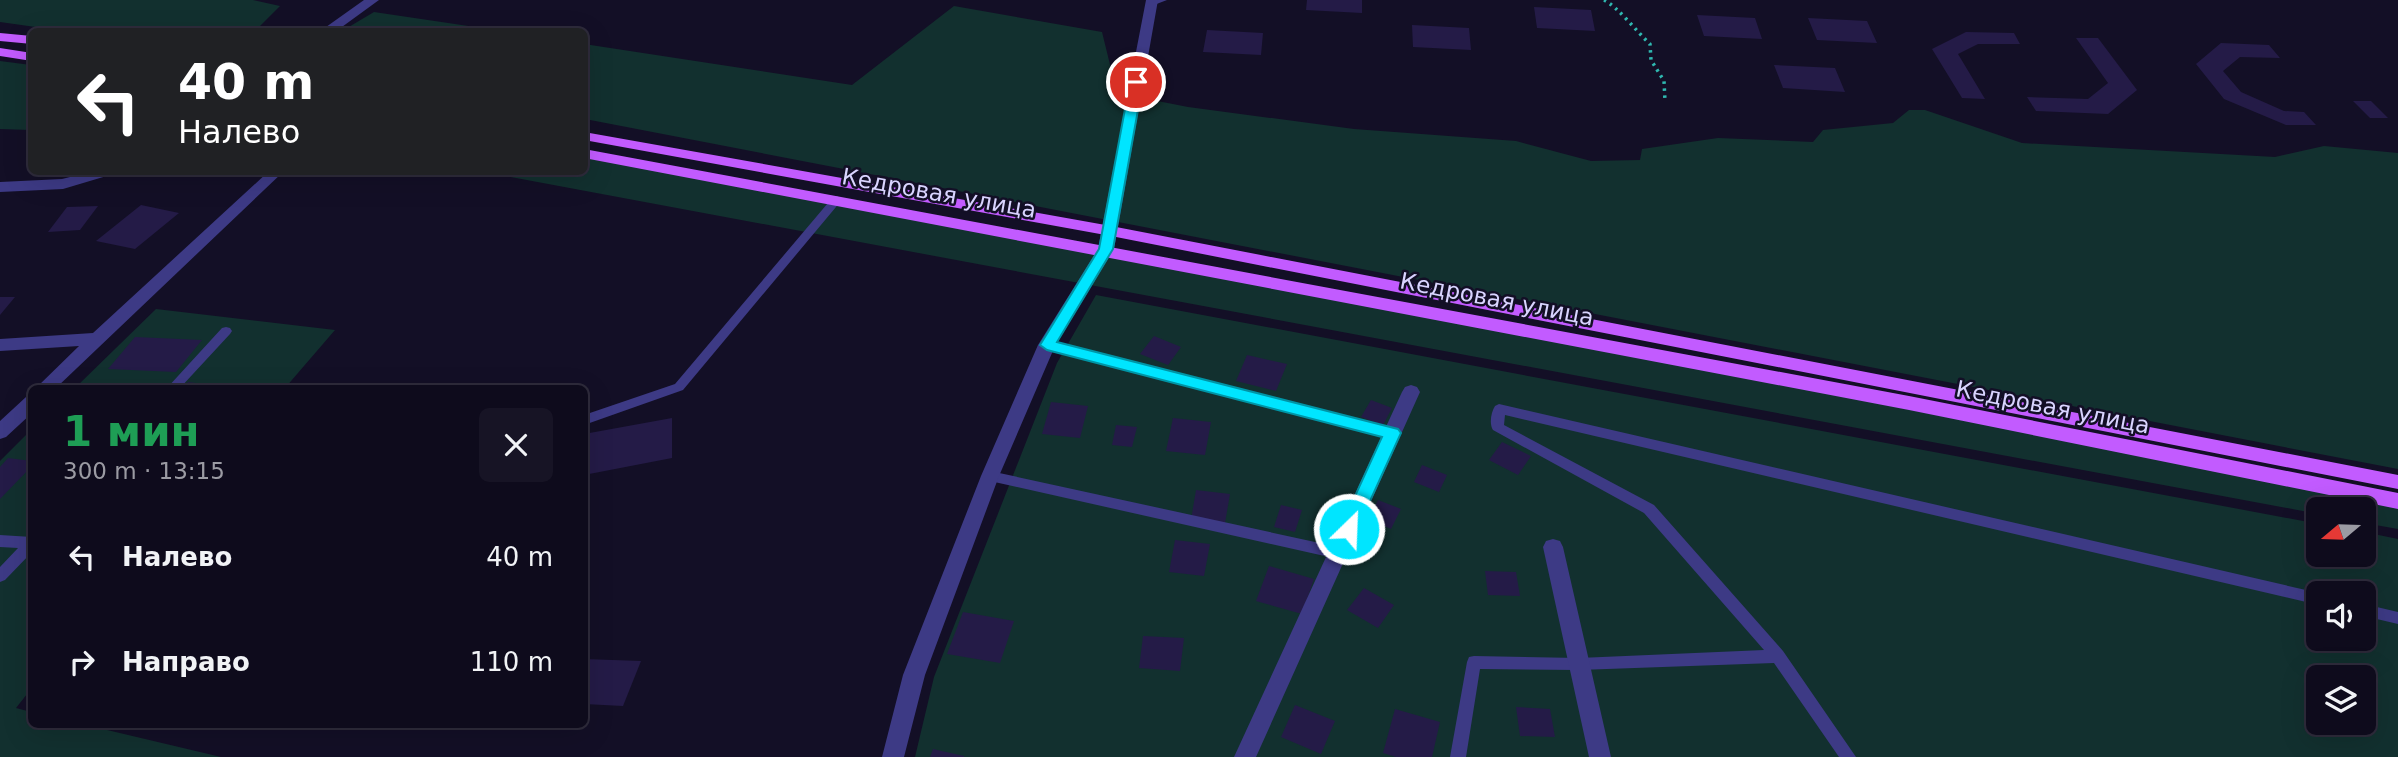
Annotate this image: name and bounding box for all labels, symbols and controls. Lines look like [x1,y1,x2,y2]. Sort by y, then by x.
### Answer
pin [1106,52,1166,112]
text: 40 m [178,54,314,111]
icon: left [63,56,154,147]
icon: arrive [1117,63,1155,101]
text: Налево [178,113,300,151]
street label: Кедровая улица [840,163,1038,223]
street label: Кедровая улица [1398,267,1596,331]
street label: Кедровая улица [1954,375,2152,439]
text: 1 мин [63,407,200,456]
button: close [479,408,553,482]
text: 300 m · 13:15 [63,458,225,484]
position arrow [1312,492,1386,566]
north arrow [2306,497,2376,567]
map controls [2306,497,2376,735]
icon: left [63,538,101,576]
text: Налево [122,542,232,572]
text: 40 m [486,542,553,572]
button: sound [2306,581,2376,651]
icon: right [63,643,101,681]
text: Направо [122,647,250,677]
text: 110 m [470,647,553,677]
button: layers [2306,665,2376,735]

